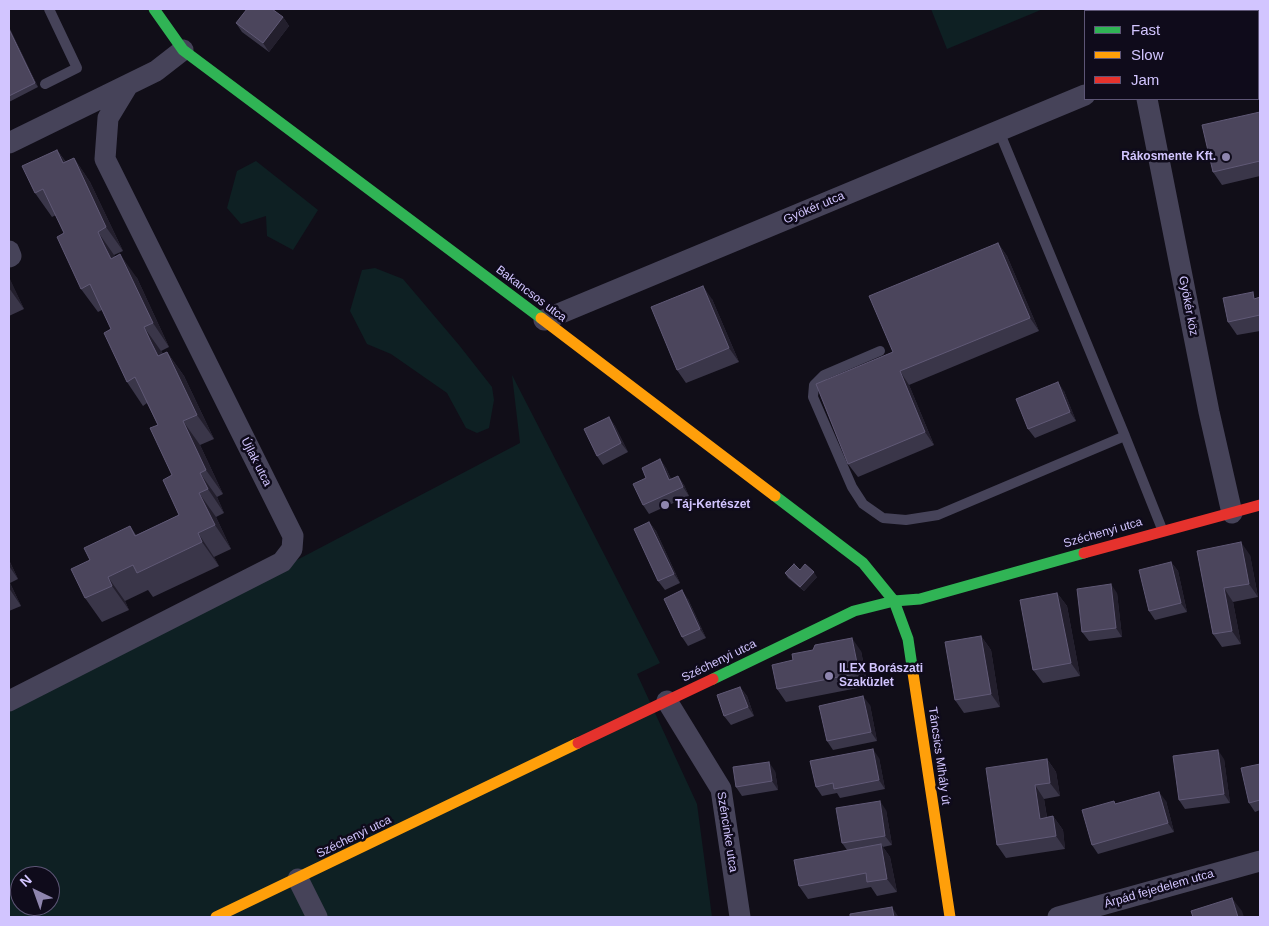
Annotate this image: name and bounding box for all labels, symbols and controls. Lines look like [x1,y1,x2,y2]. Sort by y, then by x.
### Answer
legend [1084,10,1259,100]
text: Fast [1131,21,1160,38]
text: Slow [1131,46,1164,63]
text: Jam [1131,71,1159,88]
place label: Rákosmente Kft. [1121,150,1216,164]
marker: Rákosmente Kft. [1220,151,1232,163]
street label: Gyökér utca [781,189,847,227]
street label: Bakancsos utca [493,263,569,325]
street label: Gyökér köz [1175,275,1201,337]
street label: Újlak utca [238,435,274,489]
place label: Táj-Kertészet [675,498,750,512]
marker: Táj-Kertészet [659,499,671,511]
street label: Széchenyi utca [1062,515,1144,551]
street label: Széchenyi utca [679,637,759,685]
place label: ILEX Borászati Szaküzlet [839,662,923,690]
marker: ILEX Borászati Szaküzlet [823,670,835,682]
street label: Táncsics Mihály út [925,706,953,806]
street label: Széncinke utca [714,791,740,873]
street label: Széchenyi utca [314,813,394,861]
north arrow [10,866,60,916]
street label: Árpád fejedelem utca [1103,866,1215,912]
text: N [17,871,35,890]

